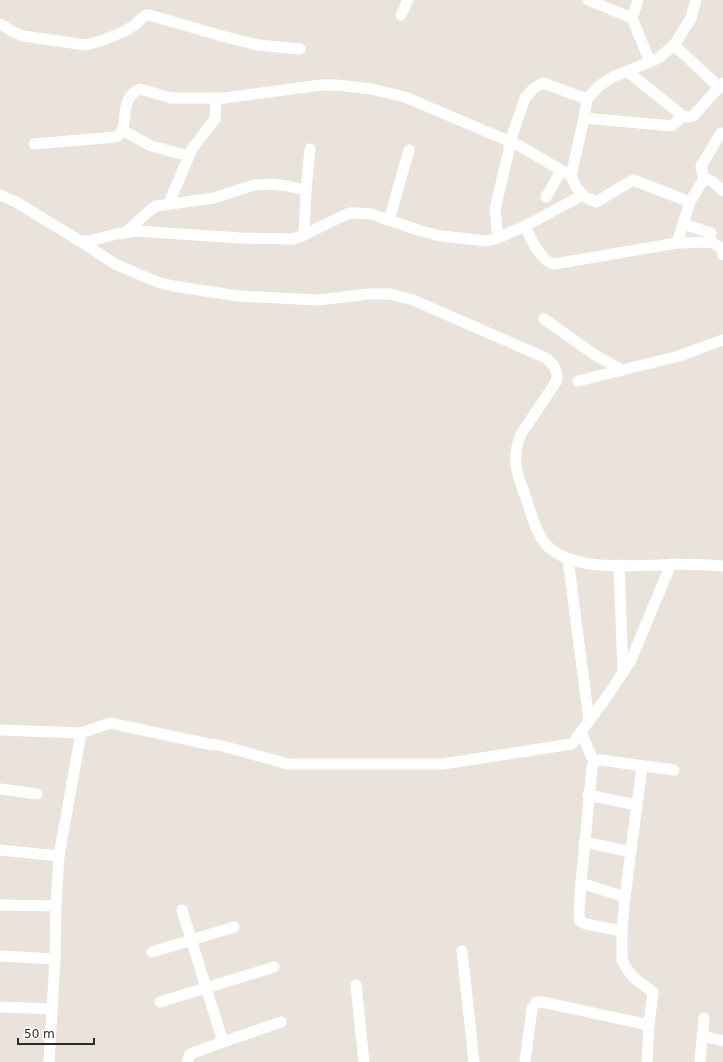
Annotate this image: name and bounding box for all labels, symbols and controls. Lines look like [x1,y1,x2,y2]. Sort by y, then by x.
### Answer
scale bar [18,1020,94,1046]
text: 50 m [24,1027,55,1041]

